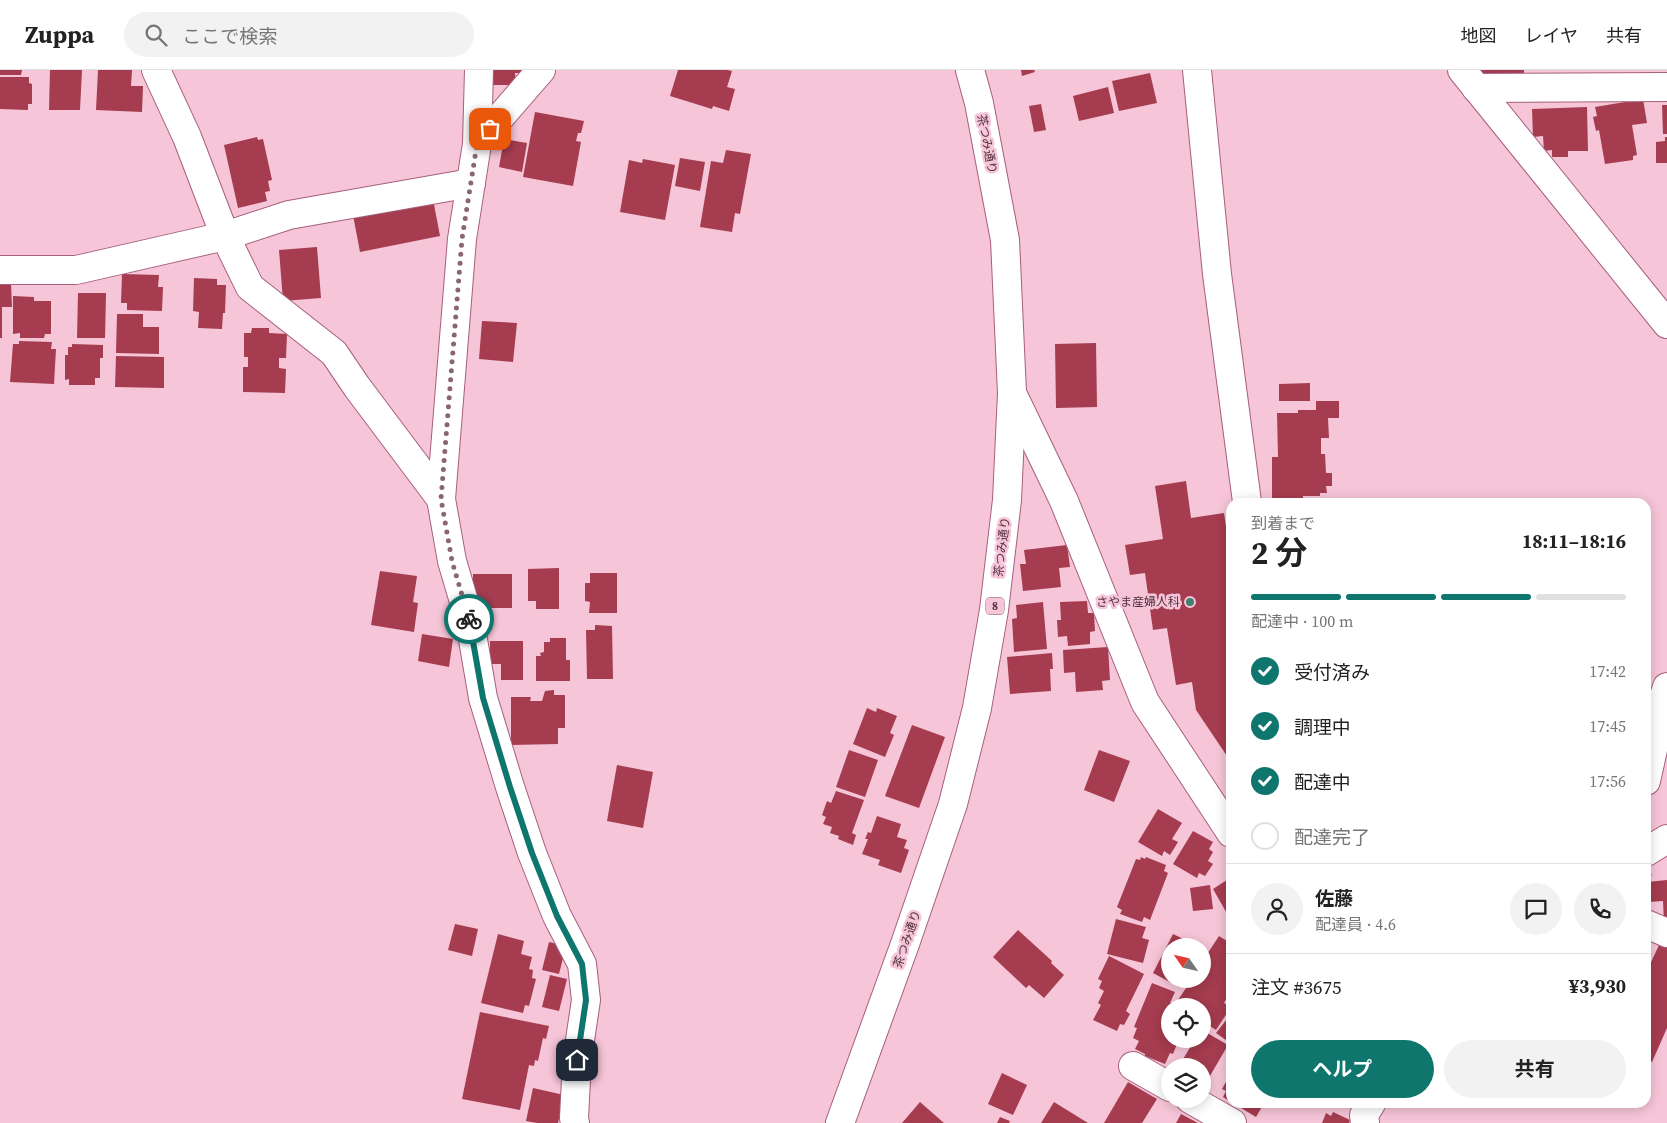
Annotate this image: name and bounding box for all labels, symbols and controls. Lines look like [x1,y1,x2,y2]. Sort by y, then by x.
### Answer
search box [124,12,474,57]
text: Zuppa [25,18,94,51]
icon: search [142,21,170,49]
text: ここで検索 [182,23,277,49]
text: 地図 [1461,23,1497,48]
text: レイヤ [1525,23,1578,48]
text: 共有 [1606,23,1642,48]
pin [469,108,511,150]
street label: 茶つみ通り [973,113,1001,175]
icon: bag [476,115,504,143]
text: 到着まで [1251,512,1315,534]
street label: 茶つみ通り [990,516,1014,578]
text: 18:11–18:16 [1522,528,1626,554]
text: 2 分 [1251,531,1307,575]
courier [444,594,494,644]
place label: さやま産婦人科 [1096,594,1180,610]
marker: さやま産婦人科 [1184,596,1196,608]
road number: 8 [986,598,1004,614]
icon: bike [455,605,483,633]
text: 配達中 · 100 m [1251,610,1353,632]
icon: check [1251,657,1279,685]
text: 受付済み [1294,659,1370,685]
text: 17:42 [1589,660,1626,682]
icon: check [1251,712,1279,740]
text: 調理中 [1294,714,1351,740]
text: 17:45 [1589,715,1626,737]
icon: check [1251,767,1279,795]
text: 配達中 [1294,769,1351,795]
text: 17:56 [1589,770,1626,792]
text: 配達完了 [1294,824,1370,850]
button: person [1251,883,1303,935]
button: chat [1510,883,1562,935]
button: phone [1574,883,1626,935]
text: 佐藤 [1315,885,1353,911]
street label: 茶つみ通り [890,908,924,970]
text: 配達員 · 4.6 [1315,913,1396,935]
north arrow [1161,938,1211,988]
map controls [1161,938,1211,1108]
text: ¥3,930 [1569,973,1626,999]
text: 注文 #3675 [1251,974,1341,1000]
button: locate [1161,998,1211,1048]
pin [556,1039,598,1081]
button: ヘルプ [1251,1040,1434,1098]
button: 共有 [1444,1040,1626,1098]
icon: home [563,1046,591,1074]
button: layers [1161,1058,1211,1108]

